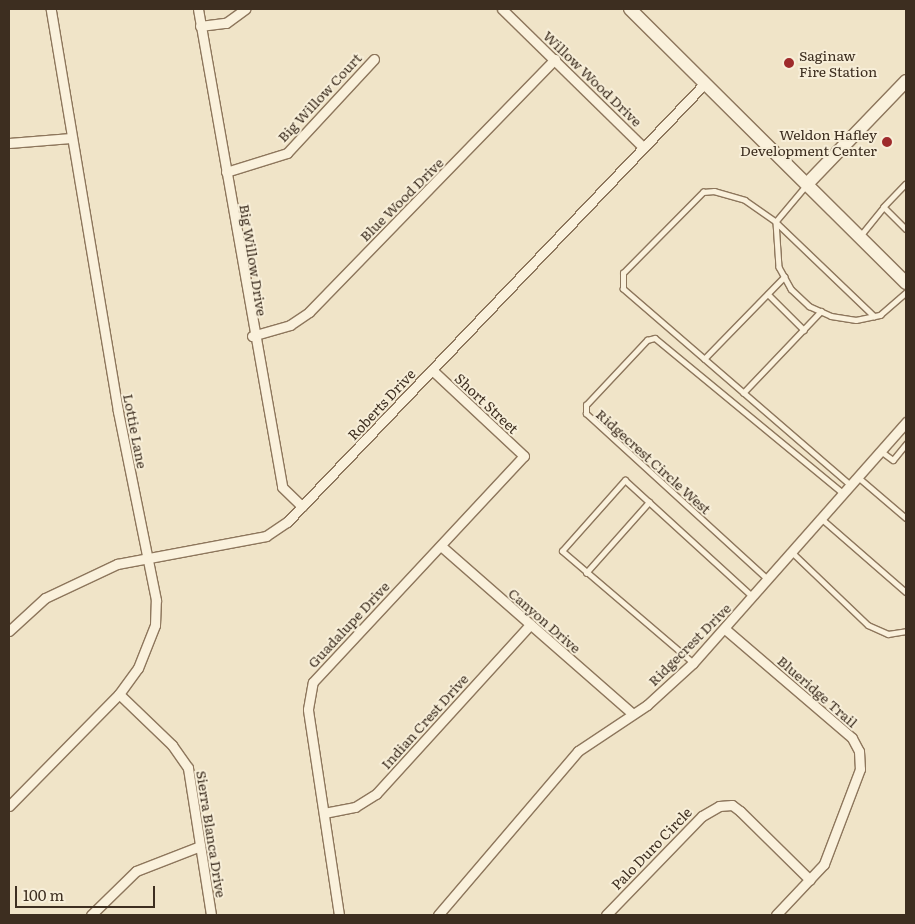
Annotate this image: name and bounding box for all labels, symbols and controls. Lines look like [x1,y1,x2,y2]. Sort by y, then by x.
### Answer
street label: Willow Wood Drive [540,27,646,129]
place label: Saginaw Fire Station [799,47,877,80]
street label: Big Willow Court [274,49,364,145]
marker: Saginaw Fire Station [783,57,795,69]
place label: Weldon Hafley Development Center [740,126,877,158]
marker: Weldon Hafley Development Center [881,136,893,148]
street label: Blue Wood Drive [356,154,446,244]
street label: Big Willow Drive [237,203,271,317]
street label: Roberts Drive [344,365,418,443]
street label: Short Street [452,369,522,437]
street label: Lottie Lane [121,392,151,470]
street label: Ridgecrest Circle West [593,405,715,517]
street label: Guadalupe Drive [304,577,392,671]
street label: Canyon Drive [505,584,585,656]
street label: Ridgecrest Drive [644,599,734,689]
street label: Blueridge Trail [774,652,862,730]
street label: Indian Crest Drive [377,670,471,772]
street label: Sierra Blanca Drive [194,769,230,899]
street label: Palo Duro Circle [607,803,695,893]
scale bar [18,876,158,908]
text: 100 m [23,883,64,906]

